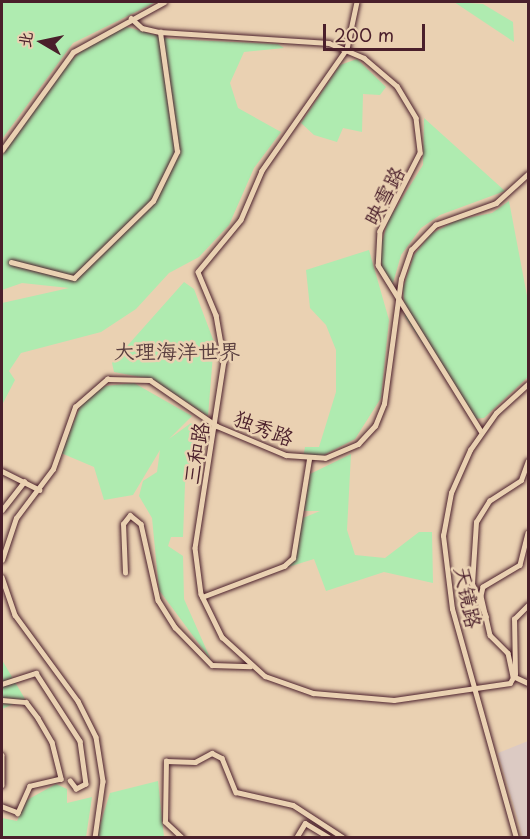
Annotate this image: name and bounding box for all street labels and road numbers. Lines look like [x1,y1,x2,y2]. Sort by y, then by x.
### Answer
street label: 映雪路 [357,161,409,229]
street label: 独秀路 [230,404,298,450]
street label: 三和路 [177,420,213,486]
street label: 天镜路 [450,564,488,630]

